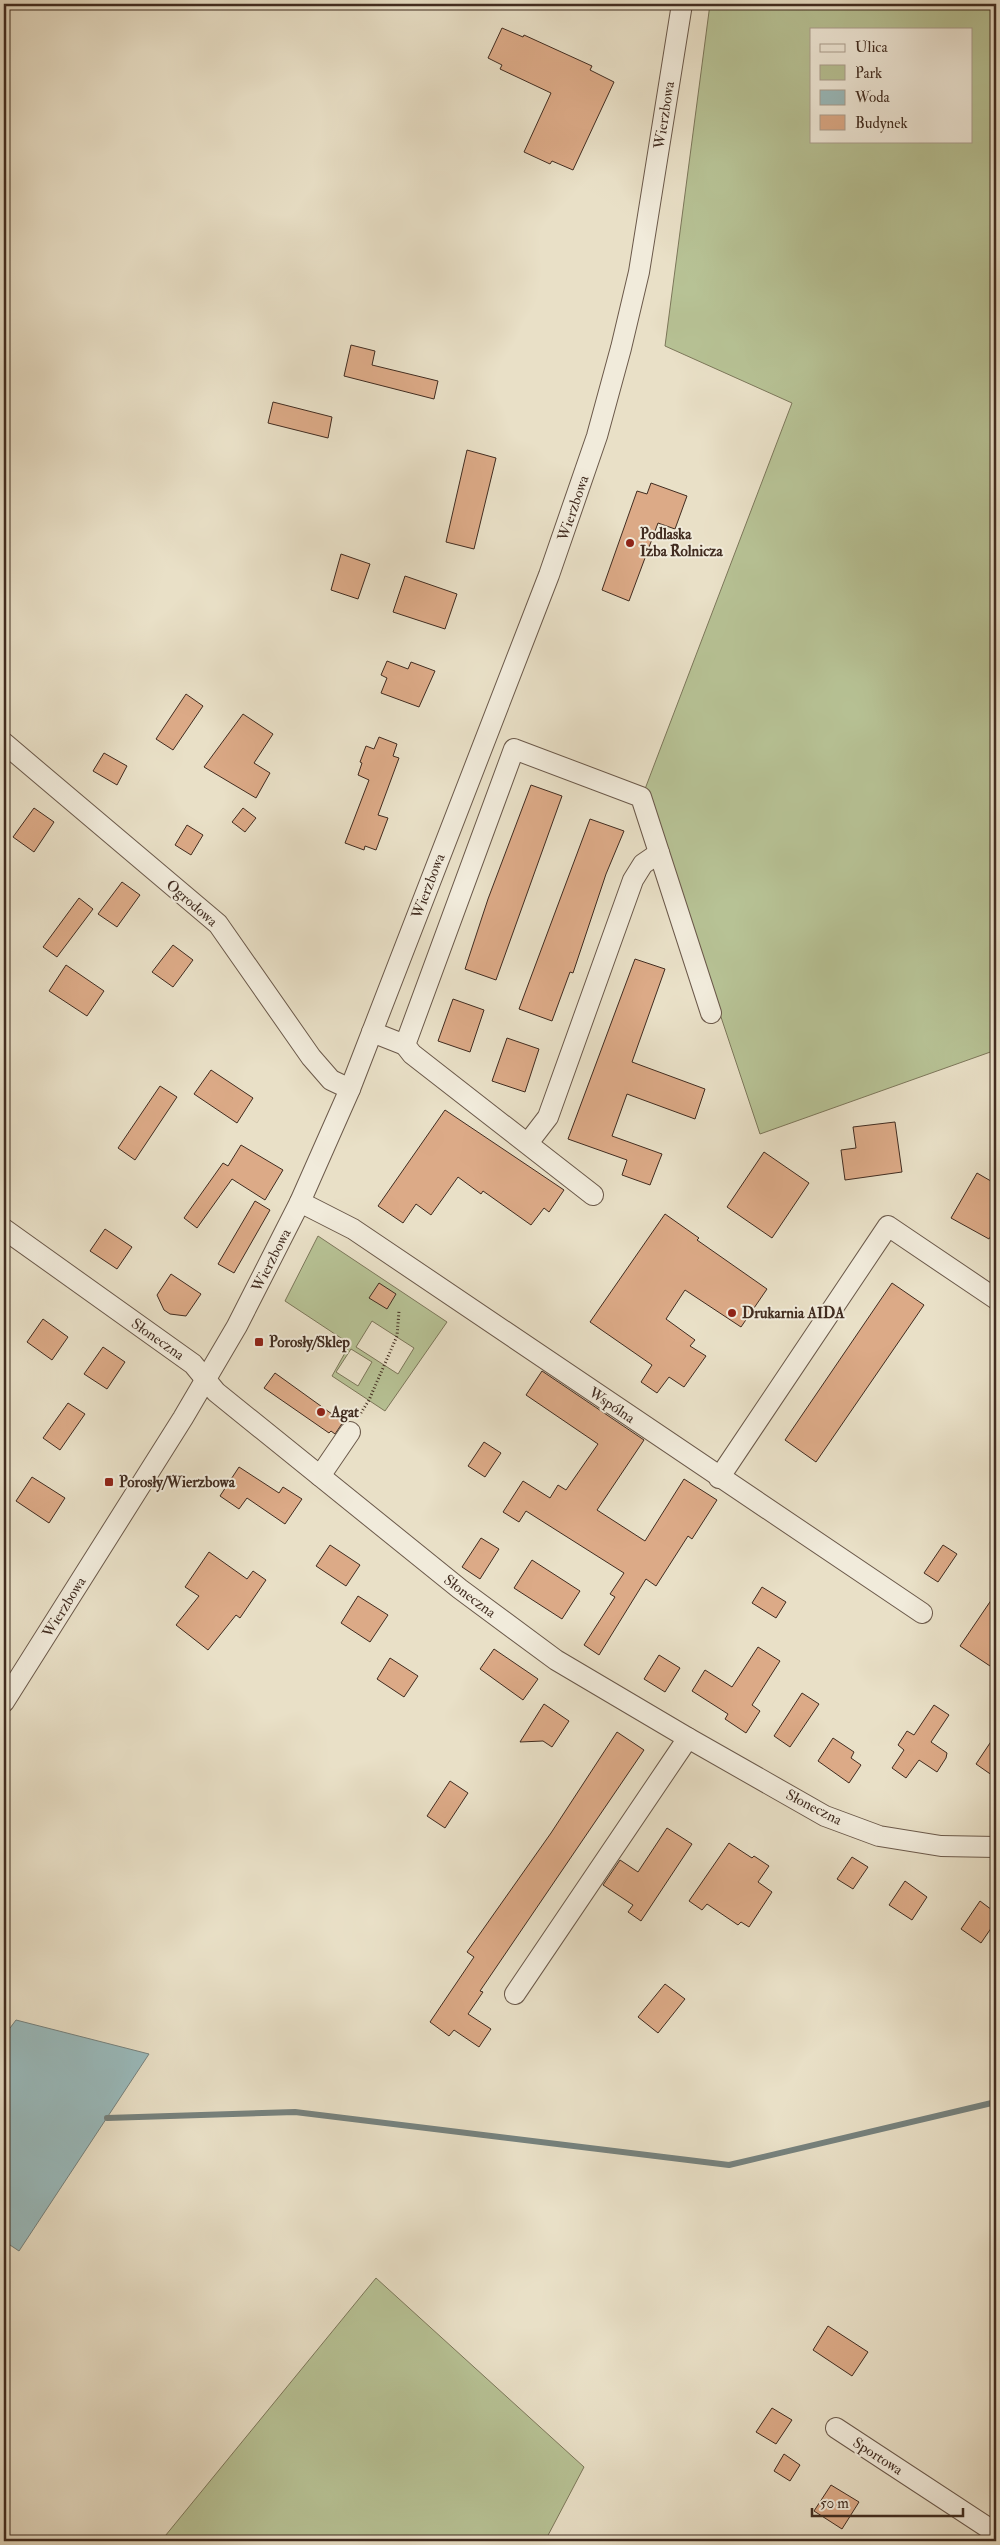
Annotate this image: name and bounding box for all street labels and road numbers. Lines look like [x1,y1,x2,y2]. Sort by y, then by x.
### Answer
street label: Wierzbowa [650,79,679,151]
street label: Wierzbowa [553,472,594,544]
street label: Wierzbowa [407,850,450,922]
street label: Ogrodowa [162,876,222,932]
street label: Wierzbowa [247,1225,296,1296]
street label: Słoneczna [127,1314,189,1365]
street label: Wspólna [584,1383,639,1429]
street label: Słoneczna [440,1571,500,1623]
street label: Wierzbowa [38,1573,91,1642]
street label: Słoneczna [782,1785,846,1830]
street label: Sportowa [848,2433,907,2481]

